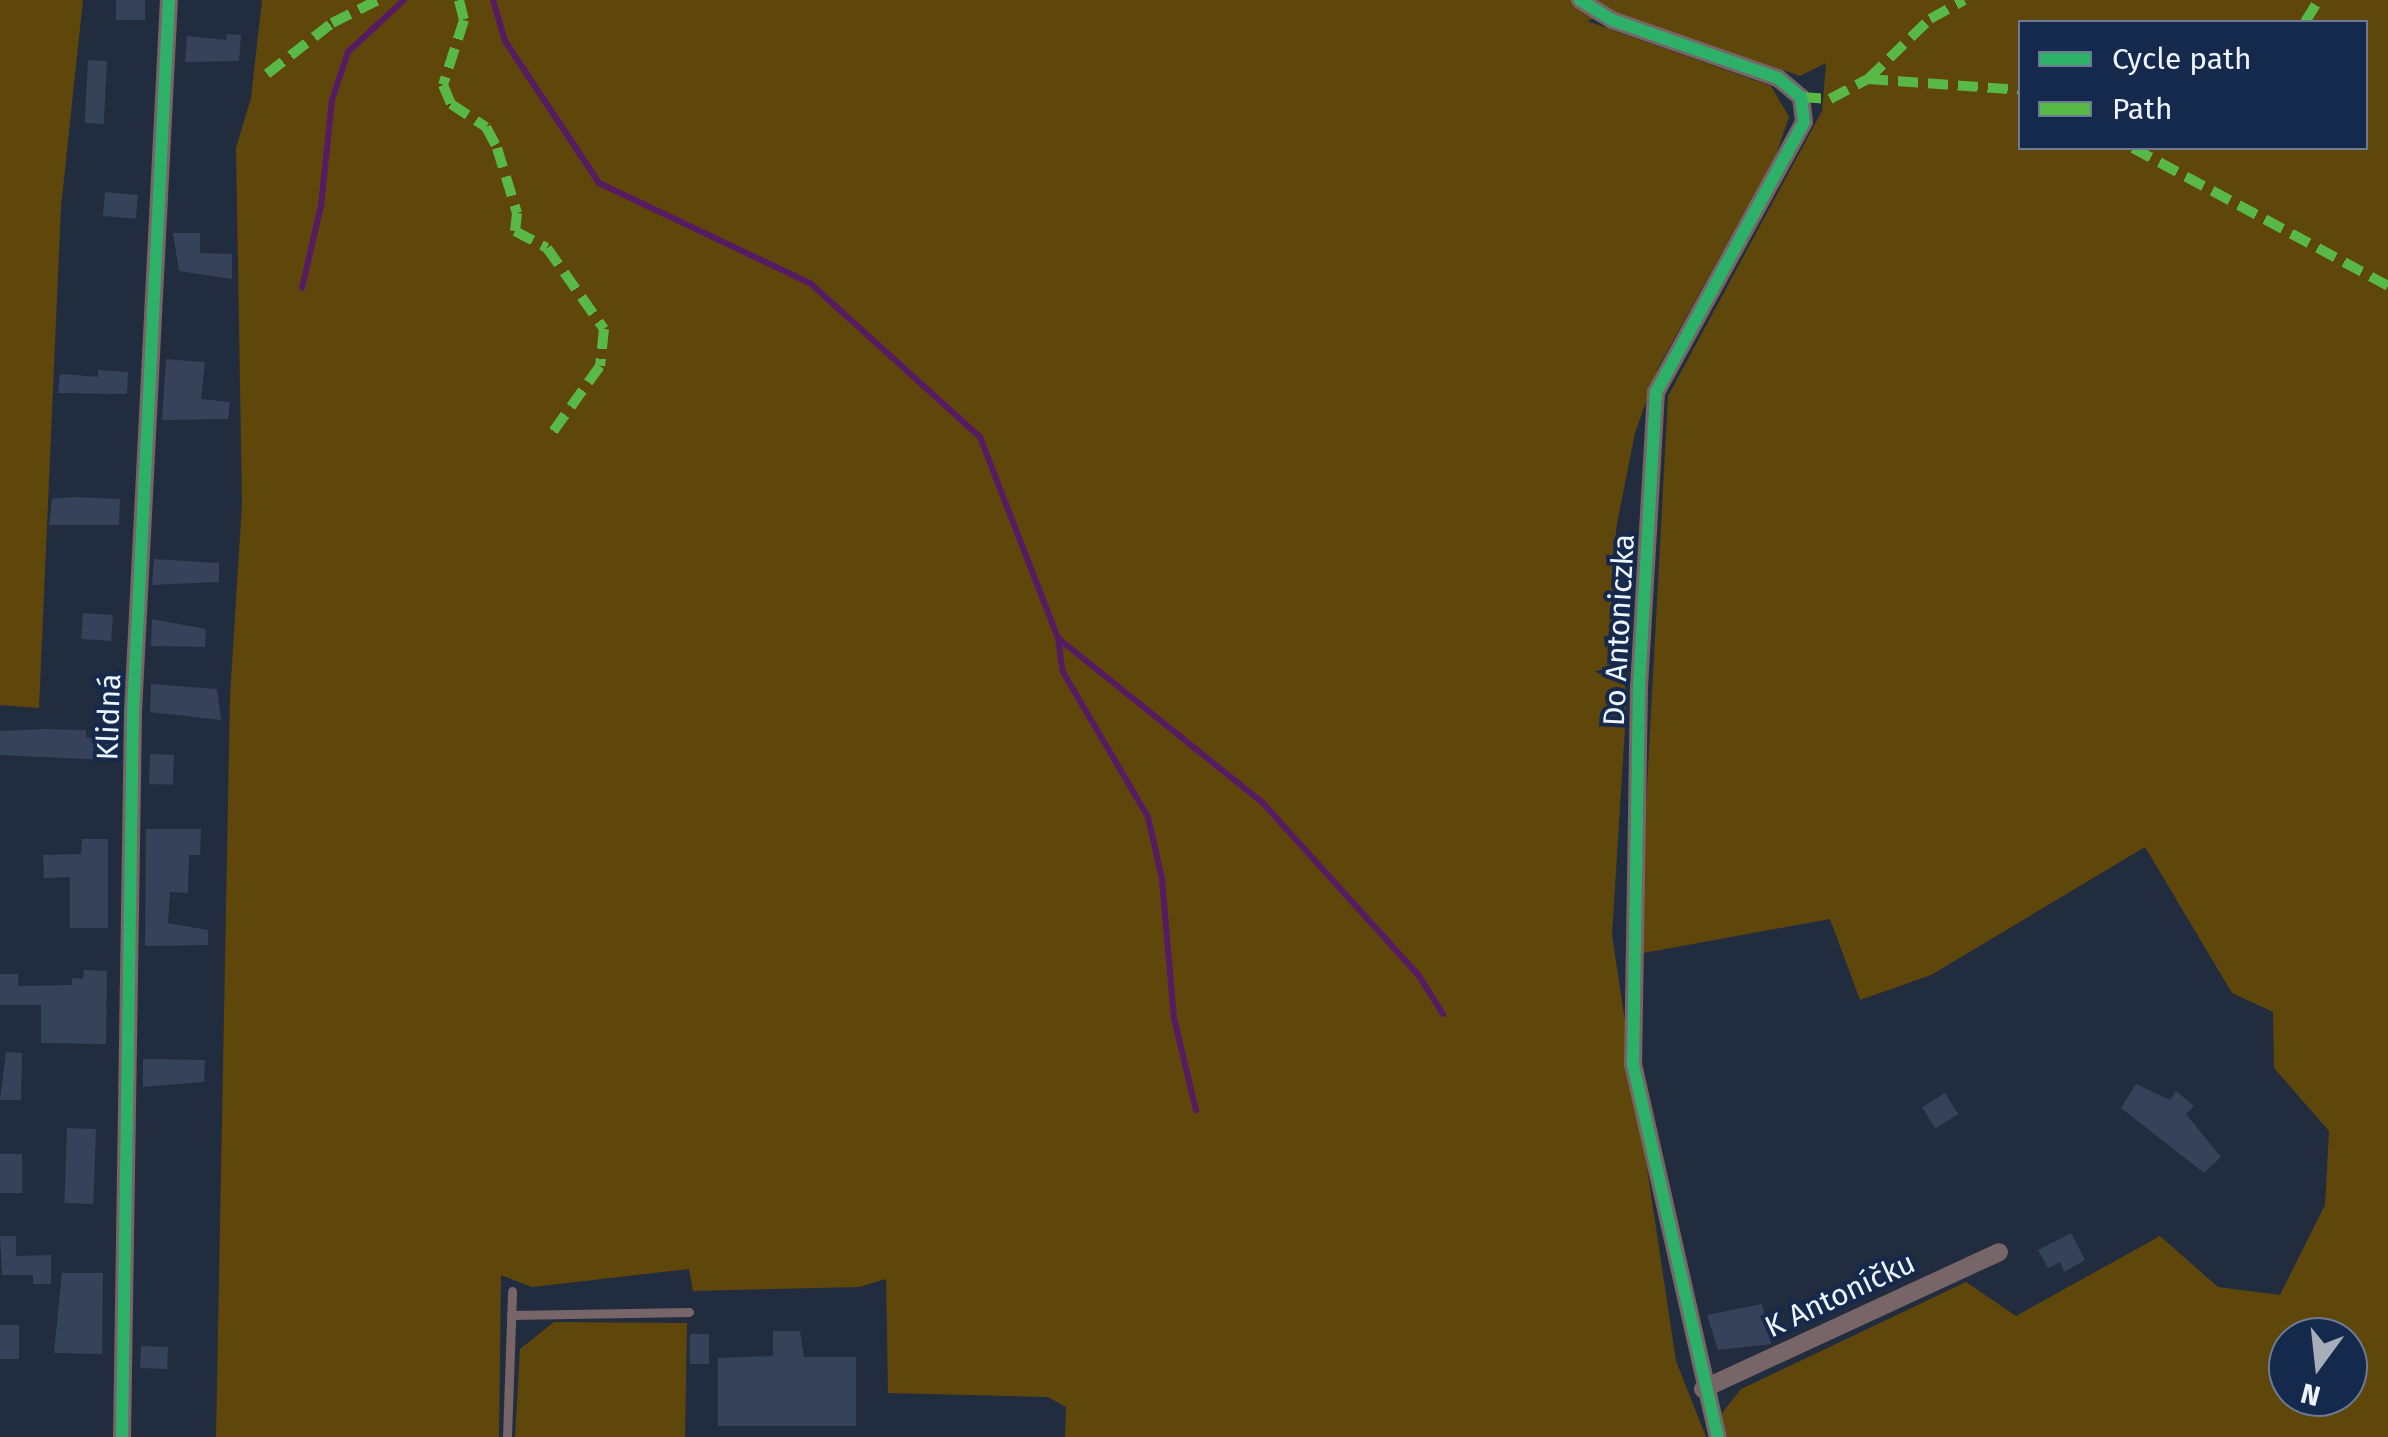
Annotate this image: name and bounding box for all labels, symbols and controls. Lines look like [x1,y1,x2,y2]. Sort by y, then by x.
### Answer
legend [2018,20,2368,150]
text: Cycle path [2112,41,2251,77]
text: Path [2112,91,2173,127]
street label: Do Antoniczka [1596,533,1642,727]
street label: Klidná [89,673,129,761]
street label: K Antoníčku [1759,1245,1921,1345]
north arrow [2268,1317,2368,1417]
text: N [2297,1376,2324,1413]

